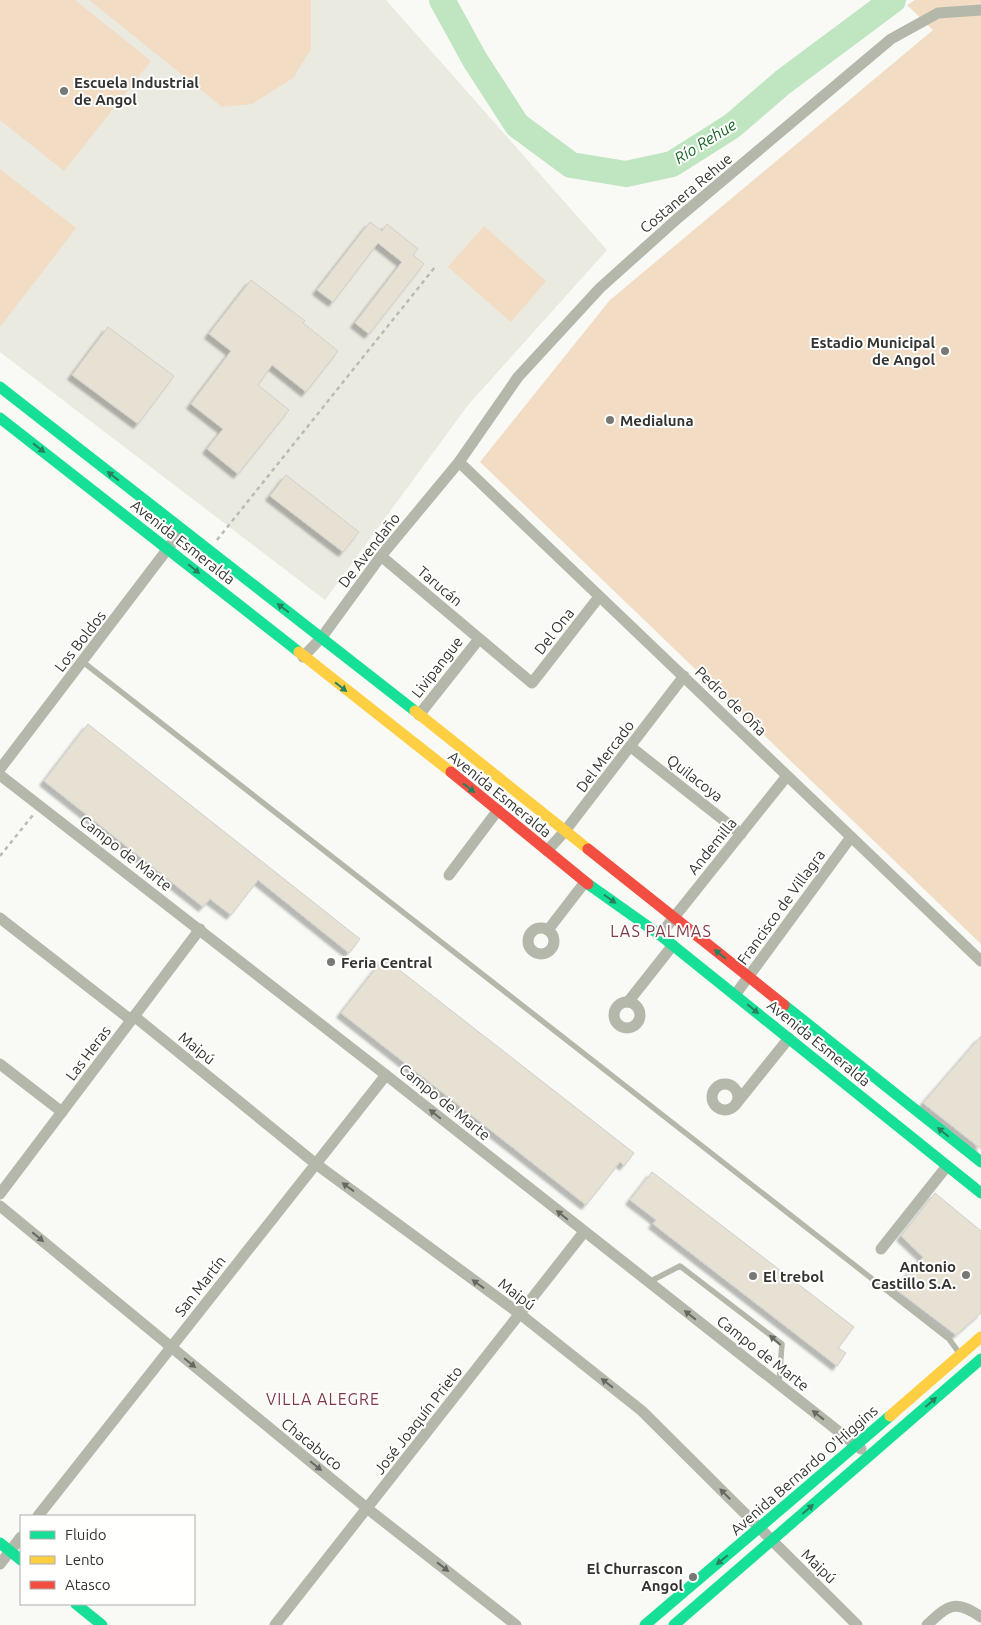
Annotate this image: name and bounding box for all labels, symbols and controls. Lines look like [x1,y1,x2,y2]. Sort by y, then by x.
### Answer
place label: Escuela Industrial de Angol [74,74,199,108]
marker: Escuela Industrial de Angol [58,85,70,97]
water label: Río Rehue [671,115,739,167]
street label: Costanera Rehue [637,150,735,236]
place label: Estadio Municipal de Angol [811,334,935,368]
marker: Estadio Municipal de Angol [939,345,951,357]
place label: Medialuna [620,412,694,429]
marker: Medialuna [604,414,616,426]
one-way arrow [32,443,45,453]
one-way arrow [107,471,120,482]
street label: Avenida Esmeralda [128,496,238,588]
street label: De Avendaño [335,509,403,591]
street label: Tarucán [414,562,466,610]
one-way arrow [188,564,201,575]
one-way arrow [276,603,290,613]
street label: Del Ona [531,604,577,658]
street label: Los Boldos [51,607,109,675]
street label: Livipangue [408,633,466,701]
street label: Pedro de Oña [692,663,770,739]
one-way arrow [334,681,347,692]
street label: Del Mercado [573,717,637,795]
street label: Avenida Esmeralda [445,747,555,841]
street label: Quilacoya [664,751,726,805]
one-way arrow [462,782,475,793]
street label: Campo de Marte [77,812,175,894]
street label: Andemilla [684,814,740,878]
street label: Francisco de Villagra [734,846,828,968]
one-way arrow [603,894,617,904]
district label: LAS PALMAS [610,922,712,940]
one-way arrow [714,949,727,960]
place label: Feria Central [341,954,433,971]
marker: Feria Central [325,956,337,968]
street label: Avenida Esmeralda [764,996,874,1090]
one-way arrow [746,1003,759,1014]
street label: Las Heras [62,1022,114,1084]
street label: Maipú [175,1028,219,1068]
street label: Campo de Marte [396,1060,494,1144]
one-way arrow [429,1108,442,1119]
one-way arrow [937,1126,950,1137]
one-way arrow [341,1182,355,1192]
one-way arrow [556,1209,569,1220]
one-way arrow [31,1232,44,1243]
street label: San Martín [171,1252,229,1320]
place label: Antonio Castillo S.A. [871,1258,956,1292]
place label: El trebol [763,1268,824,1285]
marker: Antonio Castillo S.A. [960,1269,972,1281]
marker: El trebol [747,1270,759,1282]
street label: Maipú [495,1275,539,1313]
one-way arrow [472,1278,485,1289]
one-way arrow [684,1310,697,1321]
street label: Campo de Marte [714,1312,812,1394]
one-way arrow [769,1334,782,1345]
one-way arrow [183,1358,196,1369]
street label: José Joaquín Prieto [371,1363,465,1477]
one-way arrow [600,1378,614,1388]
district label: VILLA ALEGRE [266,1390,380,1408]
one-way arrow [924,1397,937,1408]
street label: Avenida Bernardo O'Higgins [727,1402,881,1538]
one-way arrow [811,1410,824,1421]
street label: Chacabuco [278,1414,346,1474]
one-way arrow [310,1460,322,1471]
one-way arrow [719,1488,731,1500]
one-way arrow [802,1503,814,1515]
legend [20,1515,195,1605]
text: Fluido [65,1526,107,1543]
street label: Maipú [798,1545,840,1587]
text: Lento [65,1551,104,1568]
one-way arrow [716,1555,729,1566]
place label: El Churrascon Angol [587,1560,683,1594]
one-way arrow [436,1562,449,1573]
marker: El Churrascon Angol [687,1571,699,1583]
text: Atasco [65,1576,111,1593]

